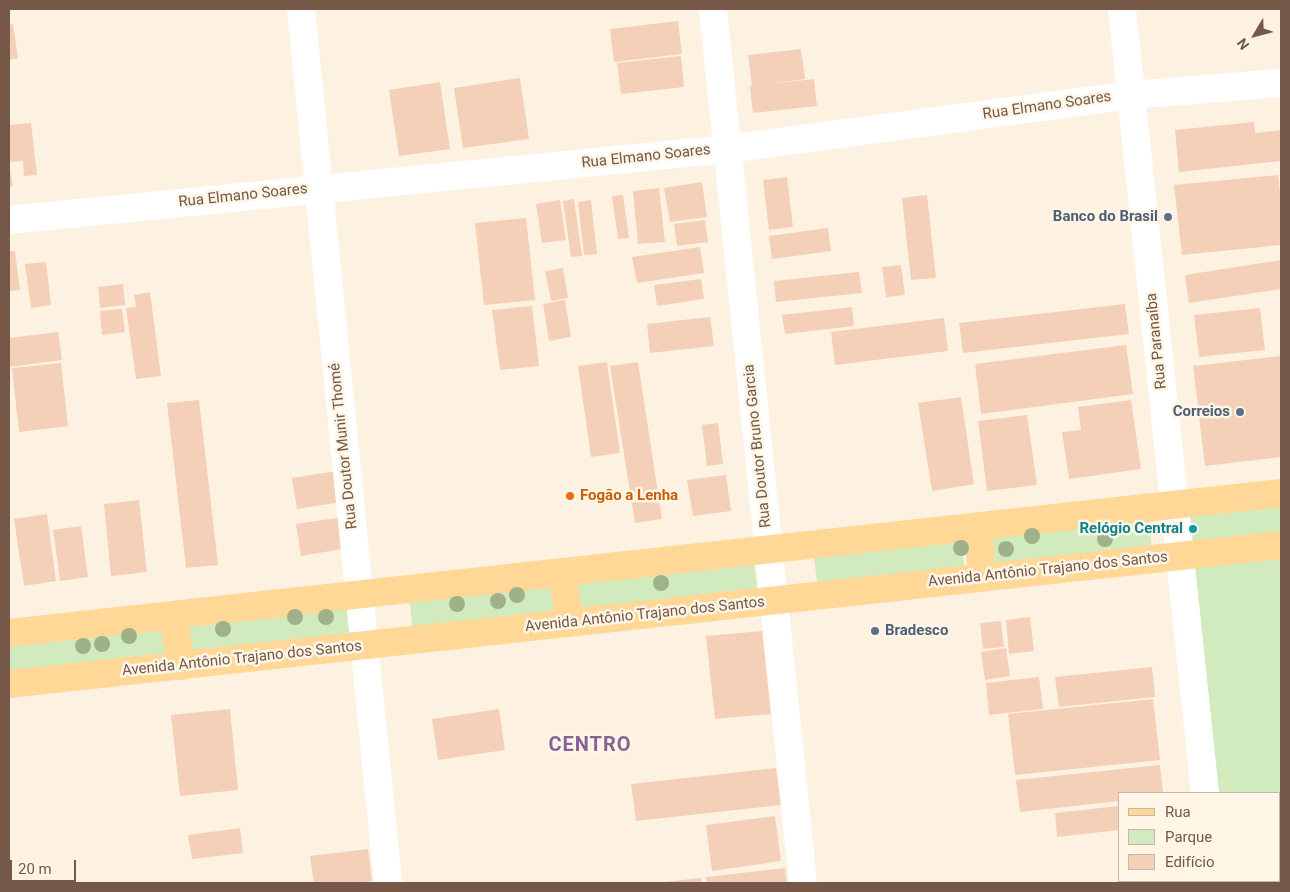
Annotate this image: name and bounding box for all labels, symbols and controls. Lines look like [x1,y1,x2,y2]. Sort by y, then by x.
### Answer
north arrow [1230,10,1280,60]
text: N [1234,35,1252,53]
street label: Rua Elmano Soares [982,88,1112,124]
street label: Rua Elmano Soares [581,141,711,173]
street label: Rua Elmano Soares [178,180,308,212]
place label: Banco do Brasil [1053,208,1158,226]
marker: Banco do Brasil [1162,211,1174,223]
street label: Rua Paranaíba [1143,292,1171,390]
street label: Rua Doutor Munir Thomé [326,362,362,530]
street label: Rua Doutor Bruno Garcia [740,363,776,529]
place label: Correios [1173,403,1230,421]
marker: Correios [1234,406,1246,418]
place label: Fogão a Lenha [580,487,678,505]
marker: Fogão a Lenha [564,490,576,502]
place label: Relógio Central [1079,520,1183,538]
marker: Relógio Central [1187,523,1199,535]
street label: Avenida Antônio Trajano dos Santos [927,548,1169,592]
street label: Avenida Antônio Trajano dos Santos [524,593,766,637]
place label: Bradesco [885,622,948,640]
marker: Bradesco [869,625,881,637]
street label: Avenida Antônio Trajano dos Santos [121,637,363,681]
district label: CENTRO [548,734,632,758]
legend [1118,792,1280,882]
text: Rua [1165,803,1191,821]
text: Parque [1165,828,1212,846]
scale bar [12,850,79,882]
text: Edifício [1165,853,1214,871]
text: 20 m [18,860,52,878]

